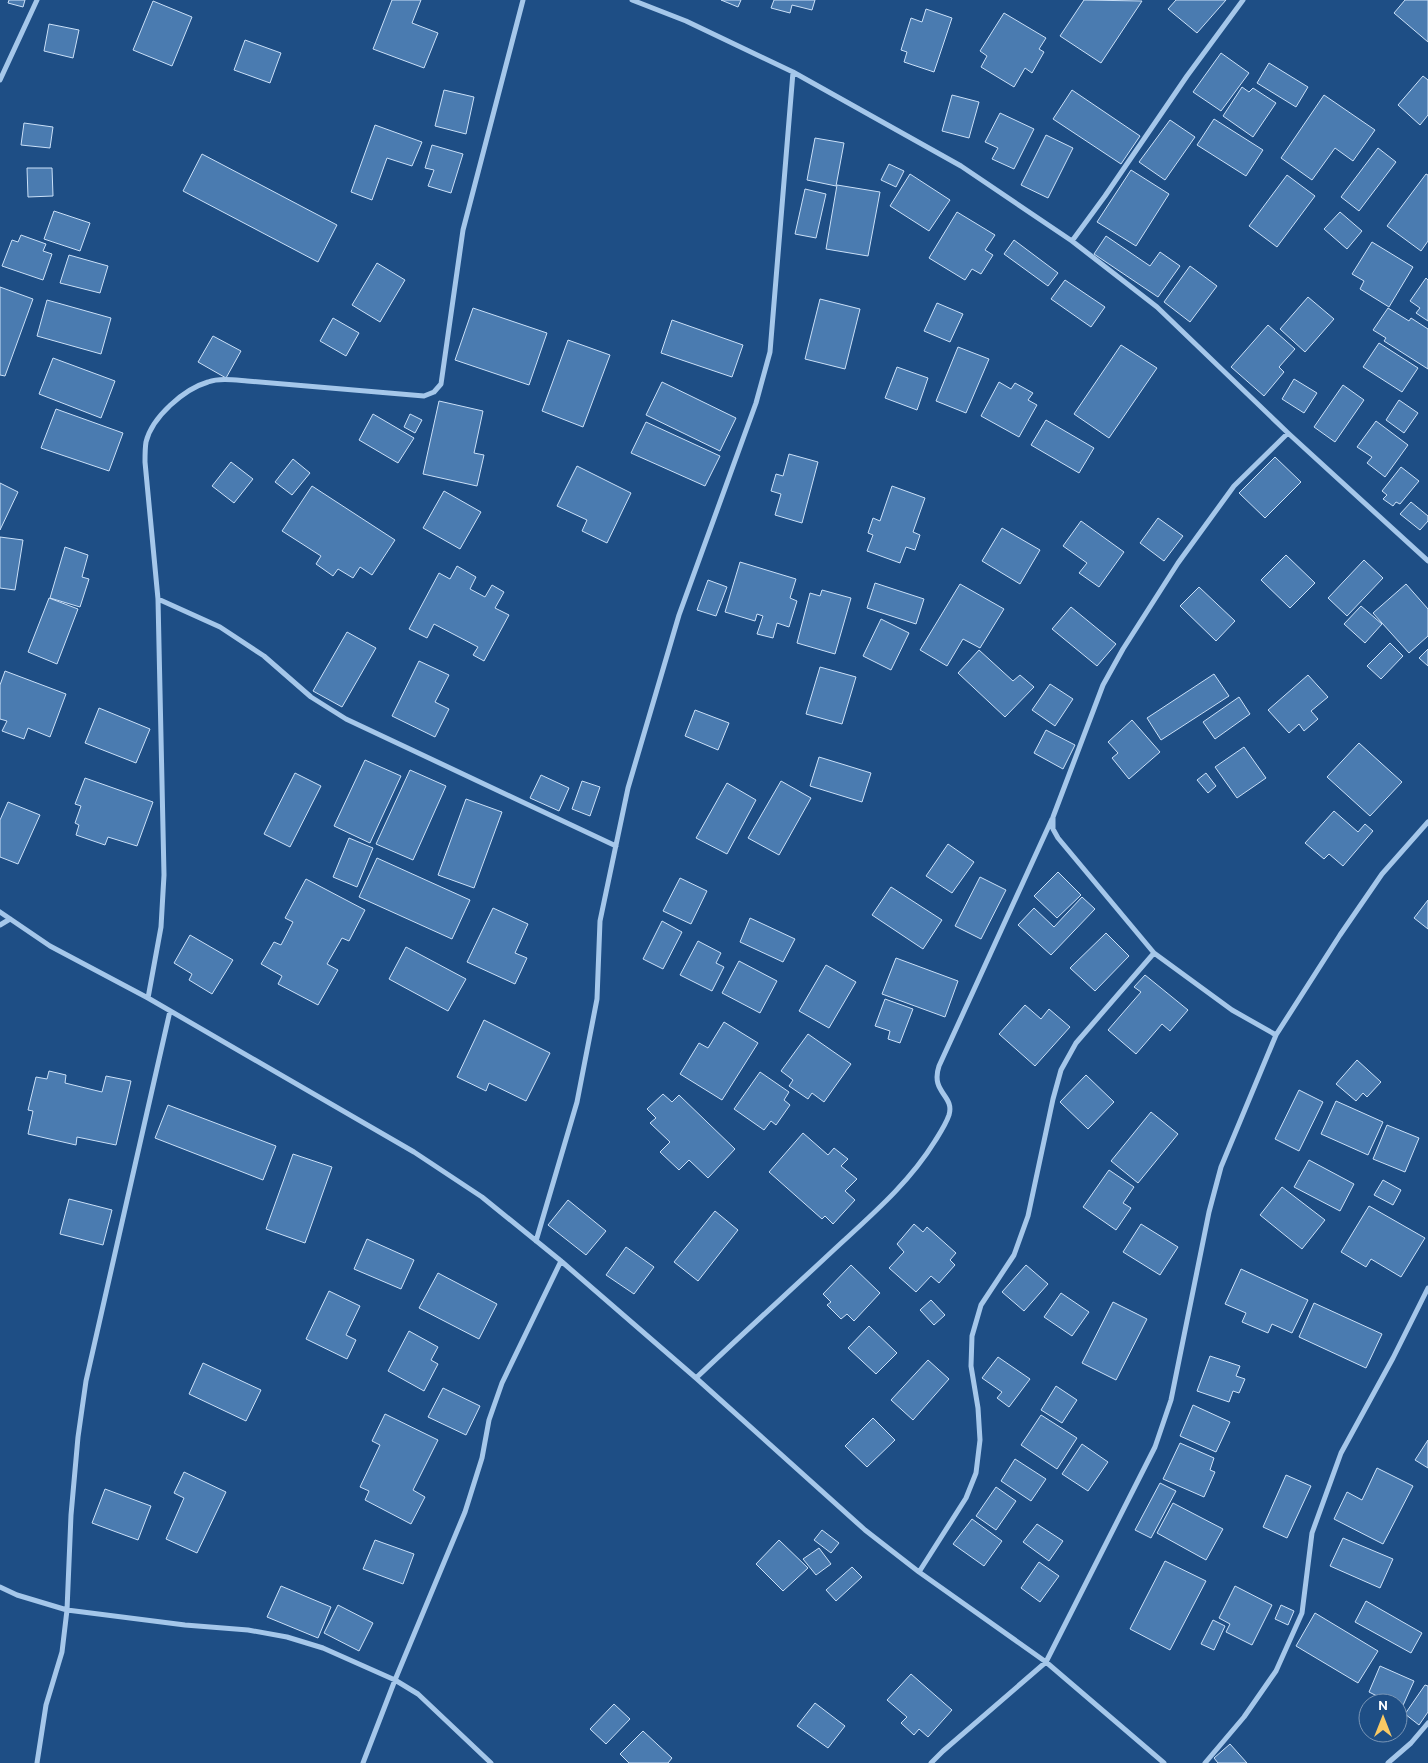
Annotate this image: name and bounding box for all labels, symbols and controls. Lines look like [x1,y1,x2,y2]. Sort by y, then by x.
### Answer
north arrow [1358,1693,1408,1743]
text: N [1378,1698,1388,1715]

